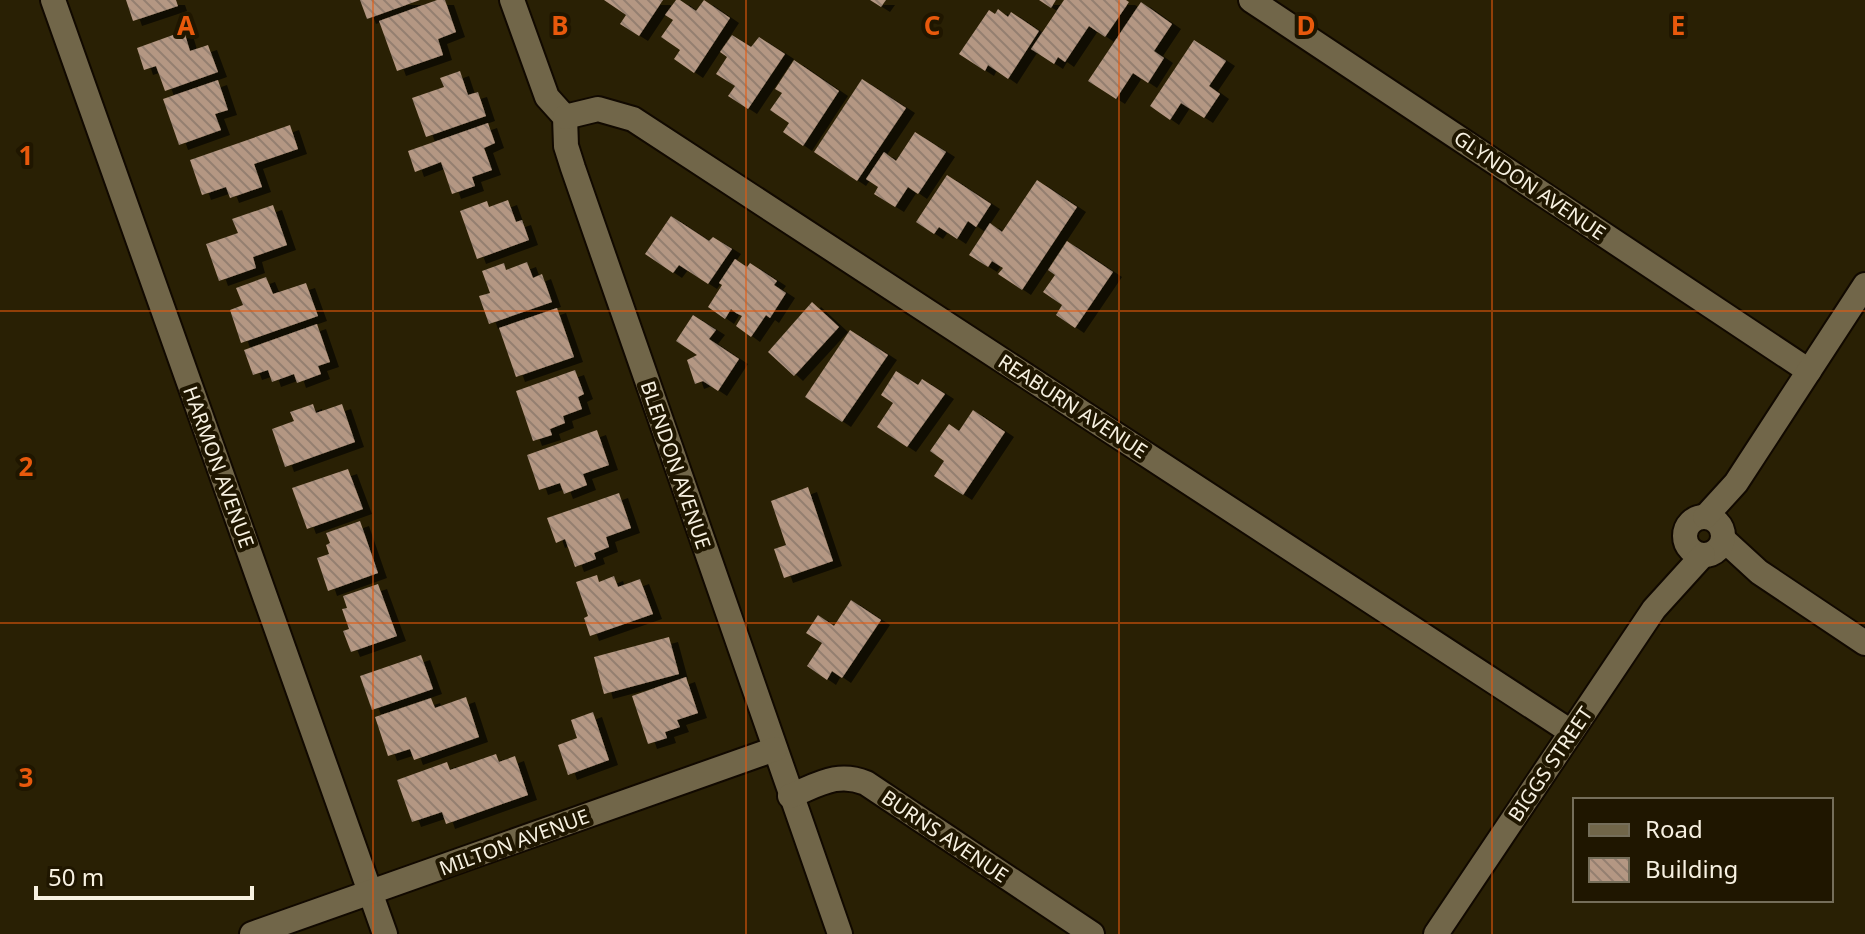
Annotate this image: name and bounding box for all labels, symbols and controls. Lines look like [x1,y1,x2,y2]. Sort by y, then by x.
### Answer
text: A [177,7,195,43]
text: B [551,7,569,43]
text: C [924,7,940,43]
text: D [1296,7,1316,43]
text: E [1671,7,1685,43]
street label: GLYNDON AVENUE [1449,124,1611,246]
text: 1 [19,137,33,173]
street label: REABURN AVENUE [993,348,1153,464]
street label: BLENDON AVENUE [635,377,717,553]
street label: HARMON AVENUE [177,382,261,552]
text: 2 [19,448,34,484]
street label: BIGGS STREET [1502,701,1598,827]
text: 3 [19,759,33,795]
street label: BURNS AVENUE [876,784,1014,888]
legend [1573,798,1833,902]
street label: MILTON AVENUE [435,802,593,882]
text: Road [1645,812,1703,845]
scale bar [36,850,252,900]
text: Building [1645,852,1738,885]
text: 50 m [48,860,104,893]

